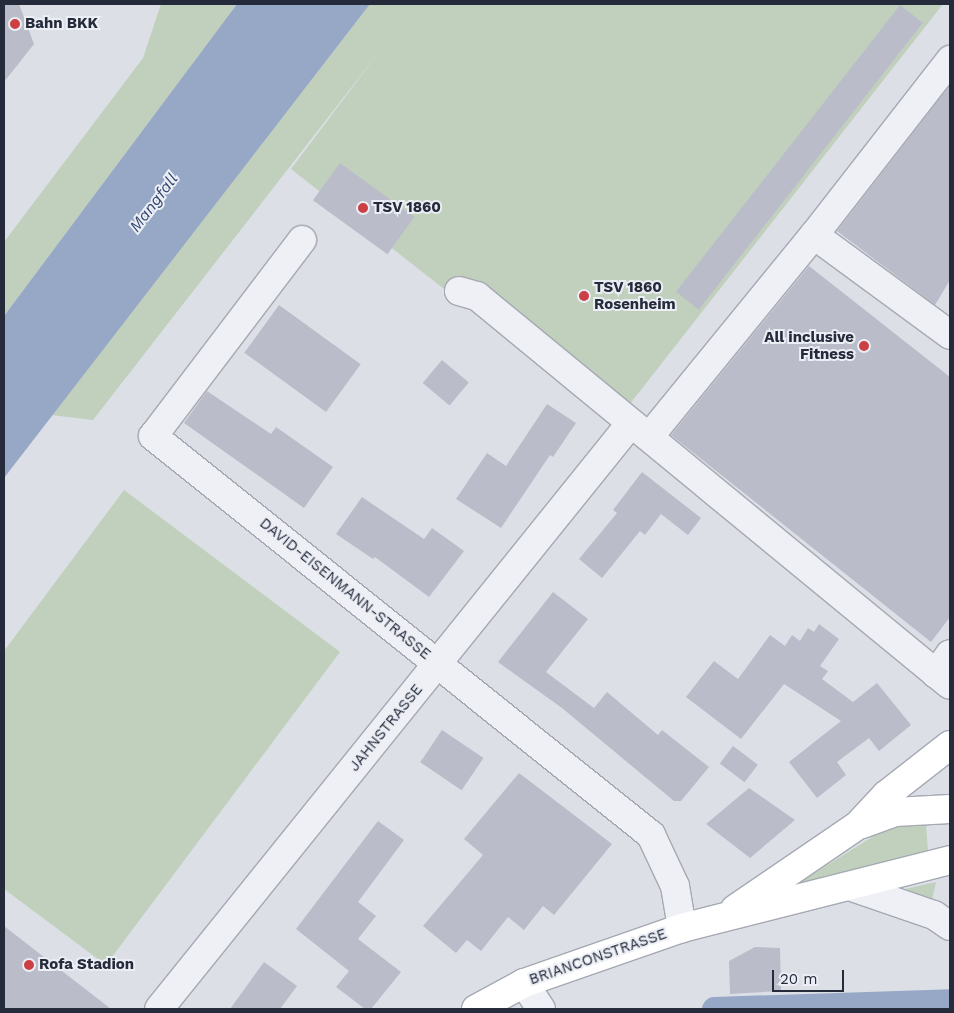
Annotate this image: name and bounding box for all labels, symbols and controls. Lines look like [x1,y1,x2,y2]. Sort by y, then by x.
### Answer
place label: Bahn BKK [25,15,98,33]
marker: Bahn BKK [9,18,21,30]
water label: Mangfall [126,170,182,236]
place label: TSV 1860 [373,199,442,217]
marker: TSV 1860 [357,202,369,214]
place label: TSV 1860 Rosenheim [594,278,676,313]
marker: TSV 1860 Rosenheim [578,290,590,302]
place label: All inclusive Fitness [764,328,854,363]
marker: All inclusive Fitness [858,340,870,352]
street label: DAVID-EISENMANN-STRASSE [256,514,434,664]
street label: JAHNSTRASSE [345,681,427,775]
street label: BRIANCONSTRASSE [527,925,669,989]
place label: Rofa Stadion [39,956,134,974]
marker: Rofa Stadion [23,959,35,971]
scale bar [774,960,846,992]
text: 20 m [780,970,818,988]

